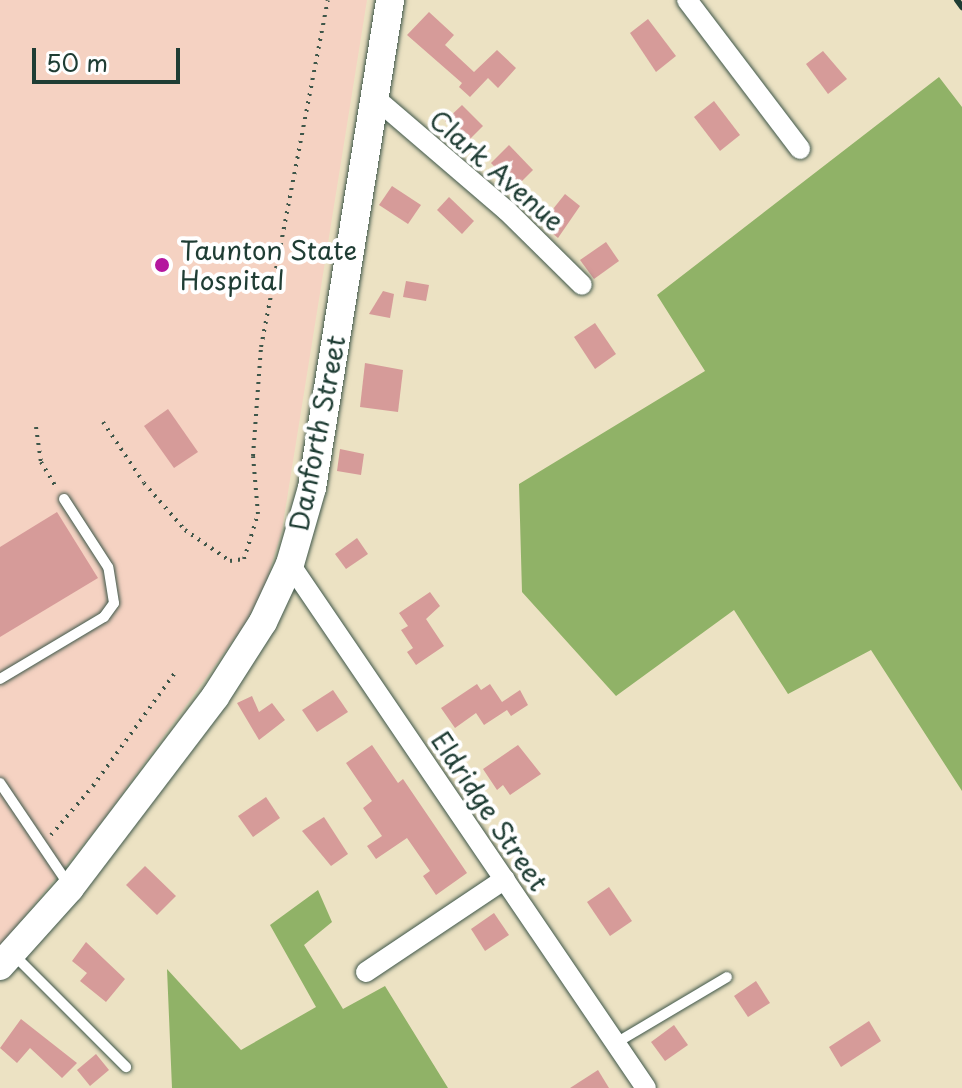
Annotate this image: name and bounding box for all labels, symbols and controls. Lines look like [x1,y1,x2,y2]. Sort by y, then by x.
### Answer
scale bar [36,32,184,82]
text: 50 m [46,44,108,80]
street label: Clark Avenue [424,103,570,237]
place label: Taunton State Hospital [180,234,358,296]
marker: Taunton State Hospital [151,254,173,276]
street label: Danforth Street [283,331,351,535]
street label: Eldridge Street [425,725,555,897]

